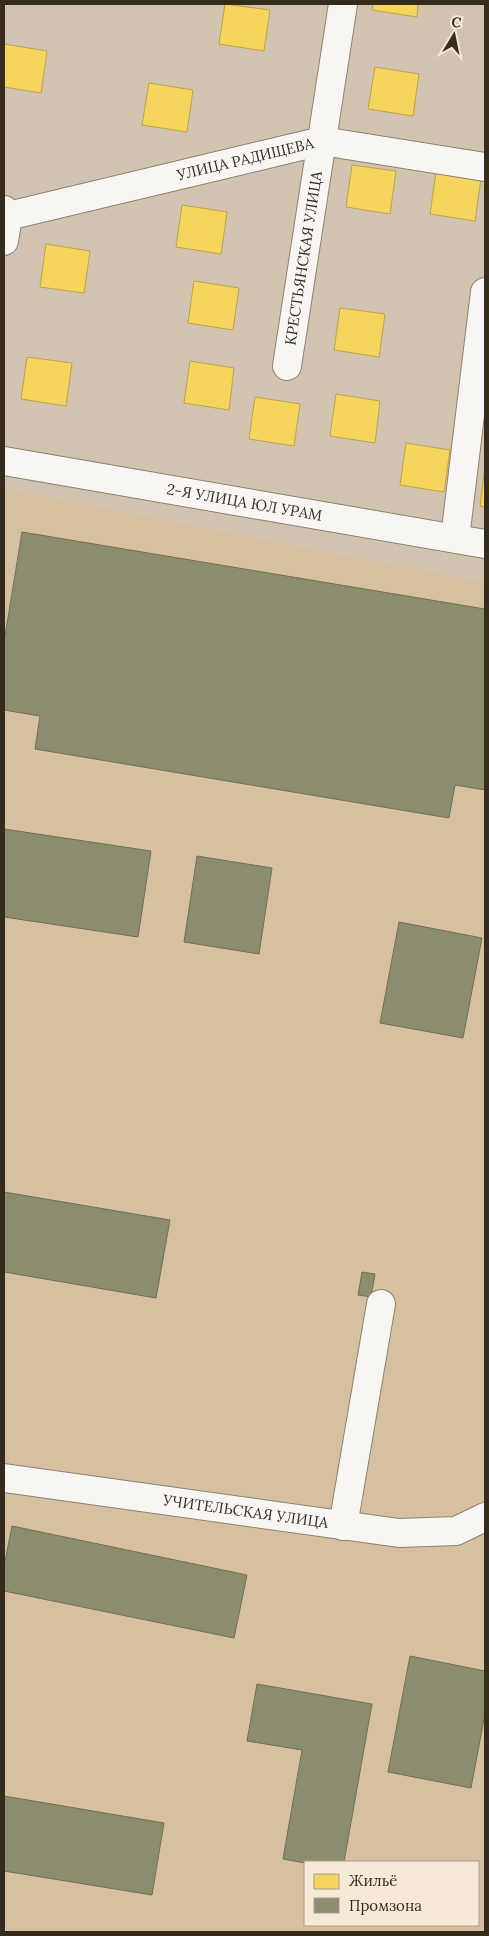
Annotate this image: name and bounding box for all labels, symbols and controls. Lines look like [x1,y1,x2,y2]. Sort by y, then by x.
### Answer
north arrow [429,10,479,60]
text: С [450,12,463,32]
street label: УЛИЦА РАДИЩЕВА [174,133,316,185]
street label: КРЕСТЬЯНСКАЯ УЛИЦА [280,169,326,347]
street label: 2-Я УЛИЦА ЮЛ УРАМ [165,479,324,525]
street label: УЧИТЕЛЬСКАЯ УЛИЦА [161,1490,330,1532]
legend [304,1861,479,1926]
text: Жильё [349,1871,397,1890]
text: Промзона [349,1896,422,1915]

